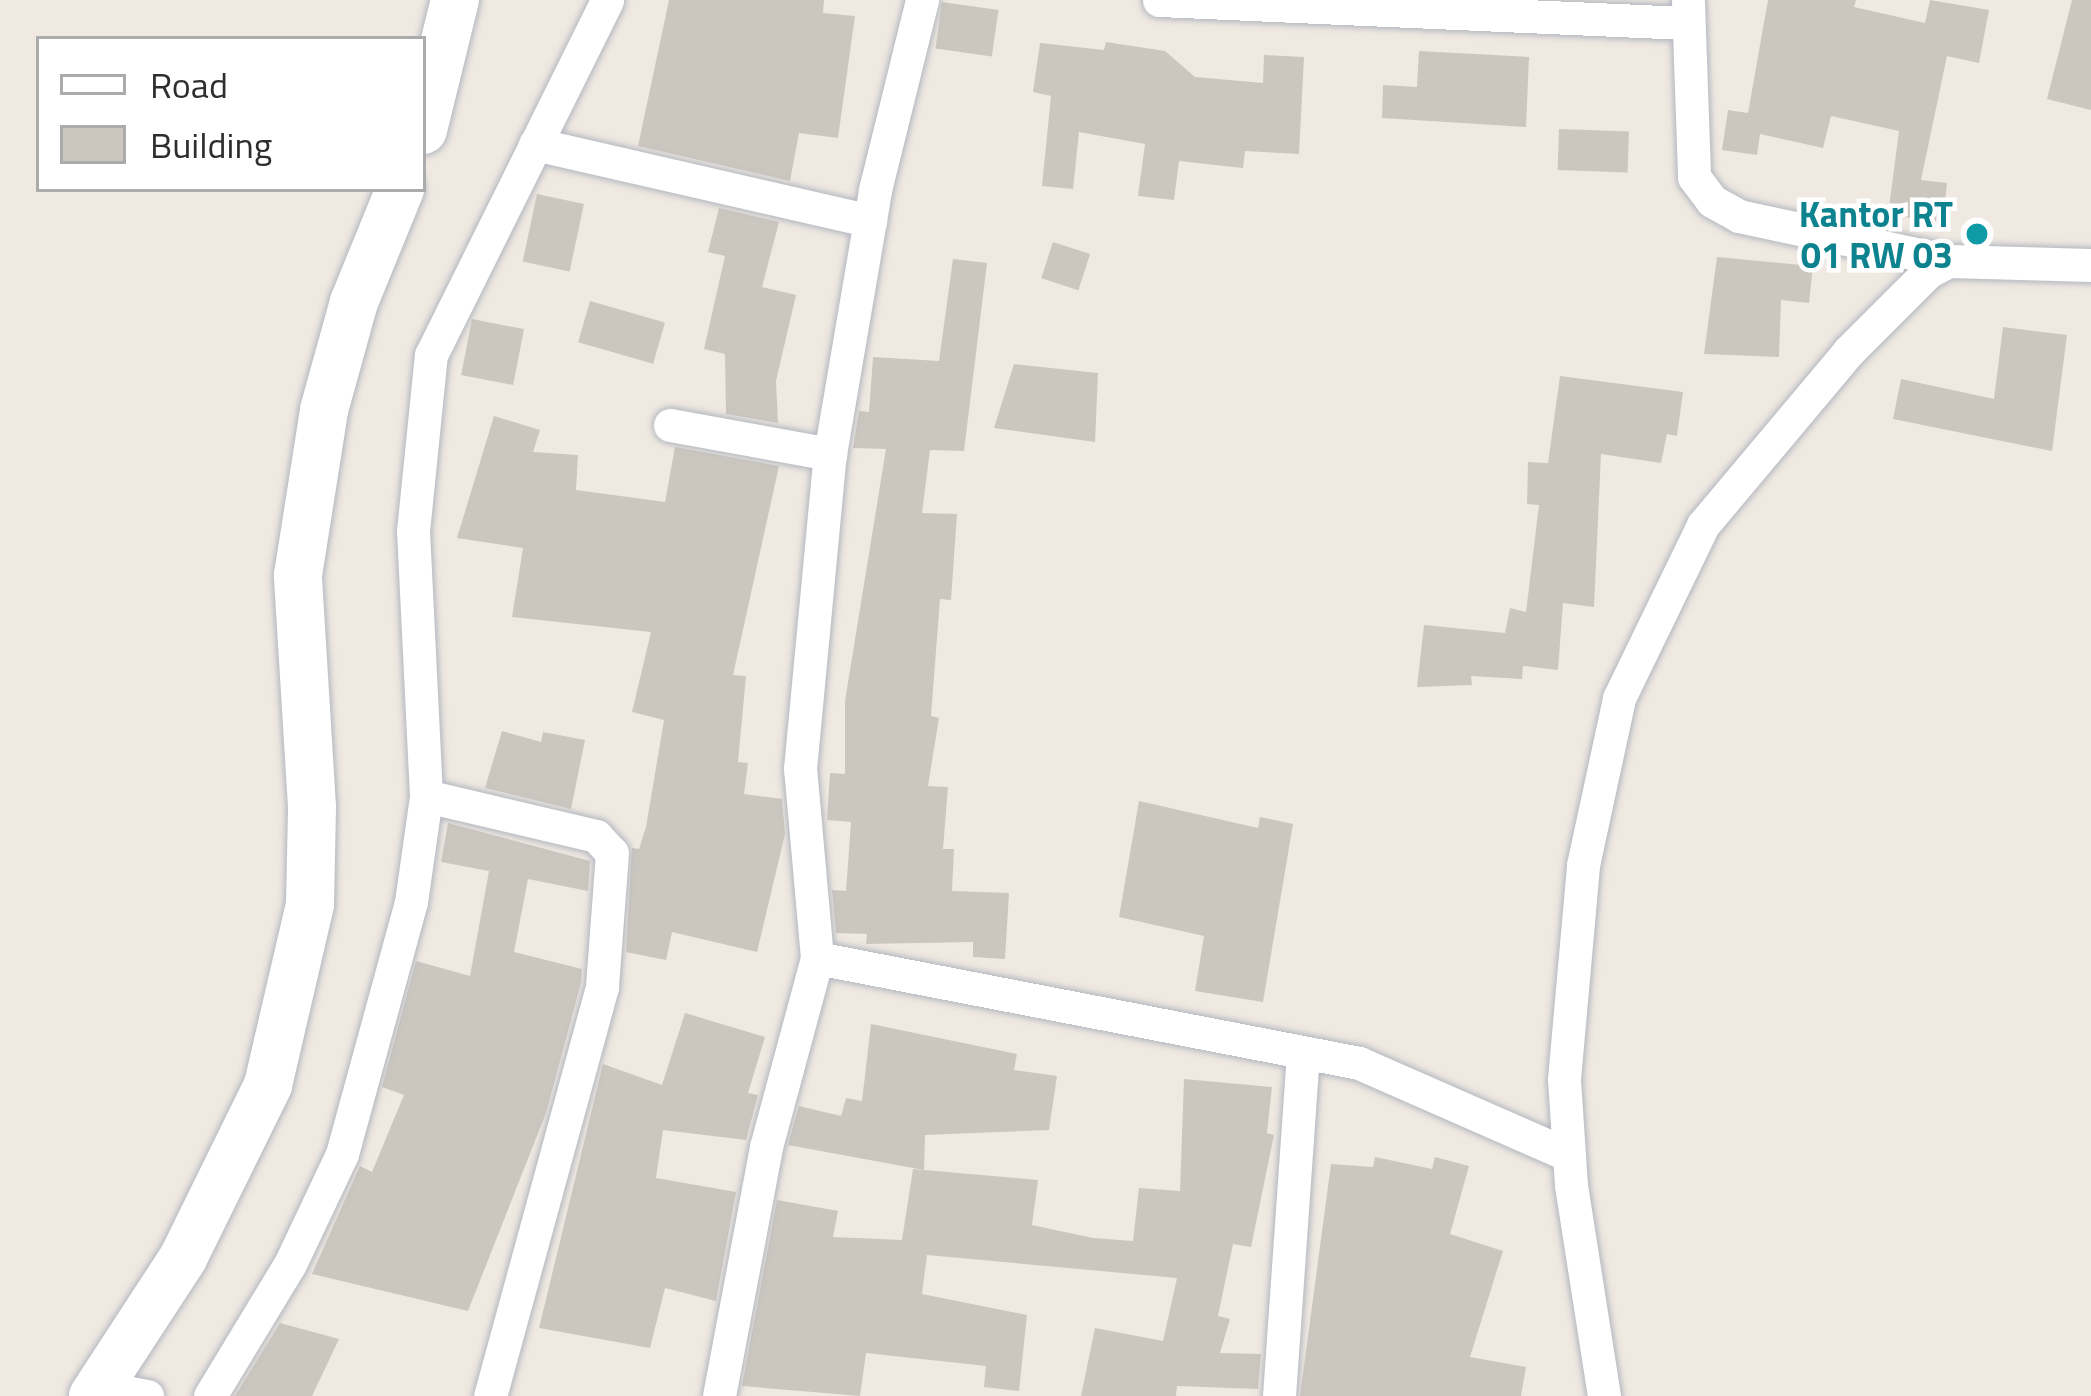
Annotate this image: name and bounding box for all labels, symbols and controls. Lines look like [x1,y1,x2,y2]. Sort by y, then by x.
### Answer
legend [36,36,426,192]
text: Road [150,57,228,112]
text: Building [150,117,272,172]
place label: Kantor RT 01 RW 03 [1799,191,1953,276]
marker: Kantor RT 01 RW 03 [1964,221,1990,247]

